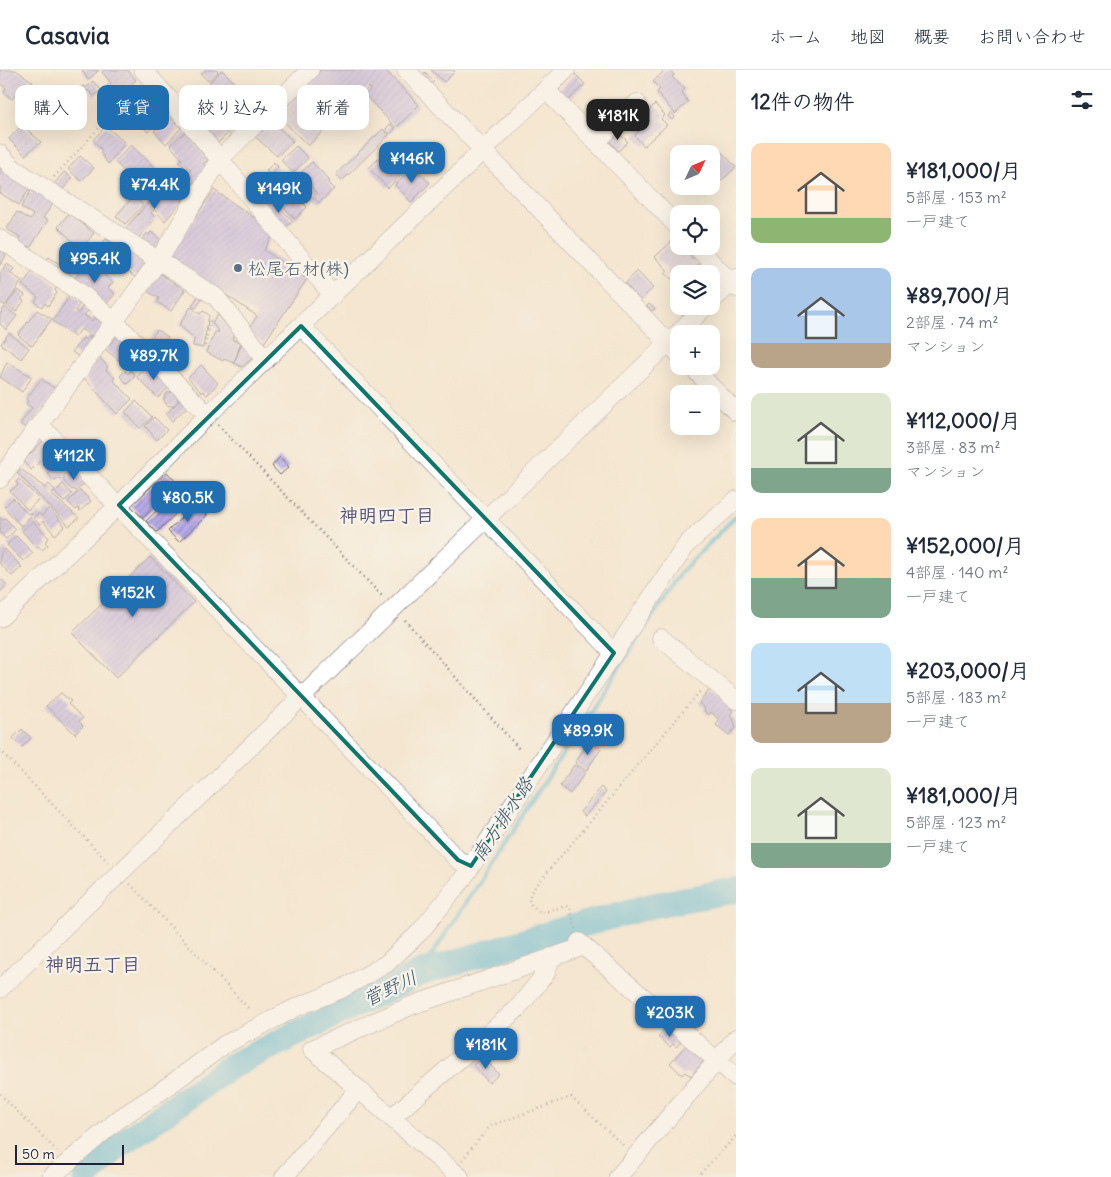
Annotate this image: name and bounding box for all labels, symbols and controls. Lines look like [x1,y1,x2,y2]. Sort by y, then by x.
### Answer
text: Casavia [25,20,110,50]
text: ホーム [769,25,822,48]
text: 地図 [850,25,886,48]
text: 概要 [914,25,950,48]
text: お問い合わせ [978,25,1086,48]
chip: 購入 [15,85,87,130]
chip: 賃貸 [97,85,169,130]
chip: 絞り込み [179,85,287,130]
chip: 新着 [297,85,369,130]
icon: filters [1068,86,1096,114]
text: 12件の物件 [751,88,855,115]
pin: ¥181K [583,98,653,141]
text: ¥181K [597,105,639,125]
pin: ¥146K [377,142,447,184]
north arrow [670,145,720,195]
map controls [670,145,720,435]
text: ¥146K [390,148,434,168]
text: ¥181,000/月 [906,157,1021,184]
icon: home [791,163,851,223]
pin: ¥74.4K [114,168,196,210]
pin: ¥149K [244,172,314,214]
text: ¥74.4K [131,174,179,194]
text: ¥149K [257,178,301,198]
text: 5部屋 · 153 m² [906,187,1007,207]
button: locate [670,205,720,255]
text: 一戸建て [906,211,970,231]
pin: ¥95.4K [54,242,136,284]
text: ¥95.4K [70,248,120,268]
place label: 松尾石材(株) [248,257,349,280]
marker: 松尾石材(株) [232,262,244,274]
button: layers [670,265,720,315]
text: ¥89,700/月 [906,282,1013,309]
icon: home [791,288,851,348]
text: 2部屋 · 74 m² [906,312,999,332]
button: + [670,325,720,375]
text: マンション [906,336,985,356]
pin: ¥89.7K [113,338,195,381]
text: ¥89.7K [130,345,178,365]
button: − [670,385,720,435]
text: ¥112,000/月 [906,407,1021,434]
icon: home [791,413,851,473]
text: 3部屋 · 83 m² [906,437,1000,457]
pin: ¥112K [39,438,109,481]
text: ¥112K [54,445,94,465]
text: マンション [906,461,985,481]
pin: ¥80.5K [147,480,229,523]
text: ¥80.5K [162,487,214,507]
district label: 神明四丁目 [339,503,435,527]
text: ¥152,000/月 [906,532,1024,559]
icon: home [791,538,851,598]
text: 4部屋 · 140 m² [906,562,1008,582]
pin: ¥152K [98,576,168,618]
text: ¥152K [111,582,155,602]
text: 一戸建て [906,586,970,606]
text: ¥203,000/月 [906,657,1030,684]
icon: home [791,663,851,723]
text: 5部屋 · 183 m² [906,687,1007,707]
text: 一戸建て [906,711,970,731]
pin: ¥89.9K [547,714,629,756]
text: ¥89.9K [563,720,613,740]
water label: 南方排水路 [466,772,538,865]
text: ¥181,000/月 [906,782,1021,809]
icon: home [791,788,851,848]
text: 5部屋 · 123 m² [906,812,1006,832]
text: 一戸建て [906,836,970,856]
district label: 神明五丁目 [45,952,141,976]
water label: 菅野川 [359,965,421,1011]
pin: ¥203K [635,996,705,1038]
text: ¥203K [646,1002,694,1022]
pin: ¥181K [451,1028,521,1070]
text: ¥181K [465,1034,507,1054]
scale bar [15,1142,124,1165]
text: 50 m [22,1145,55,1163]

